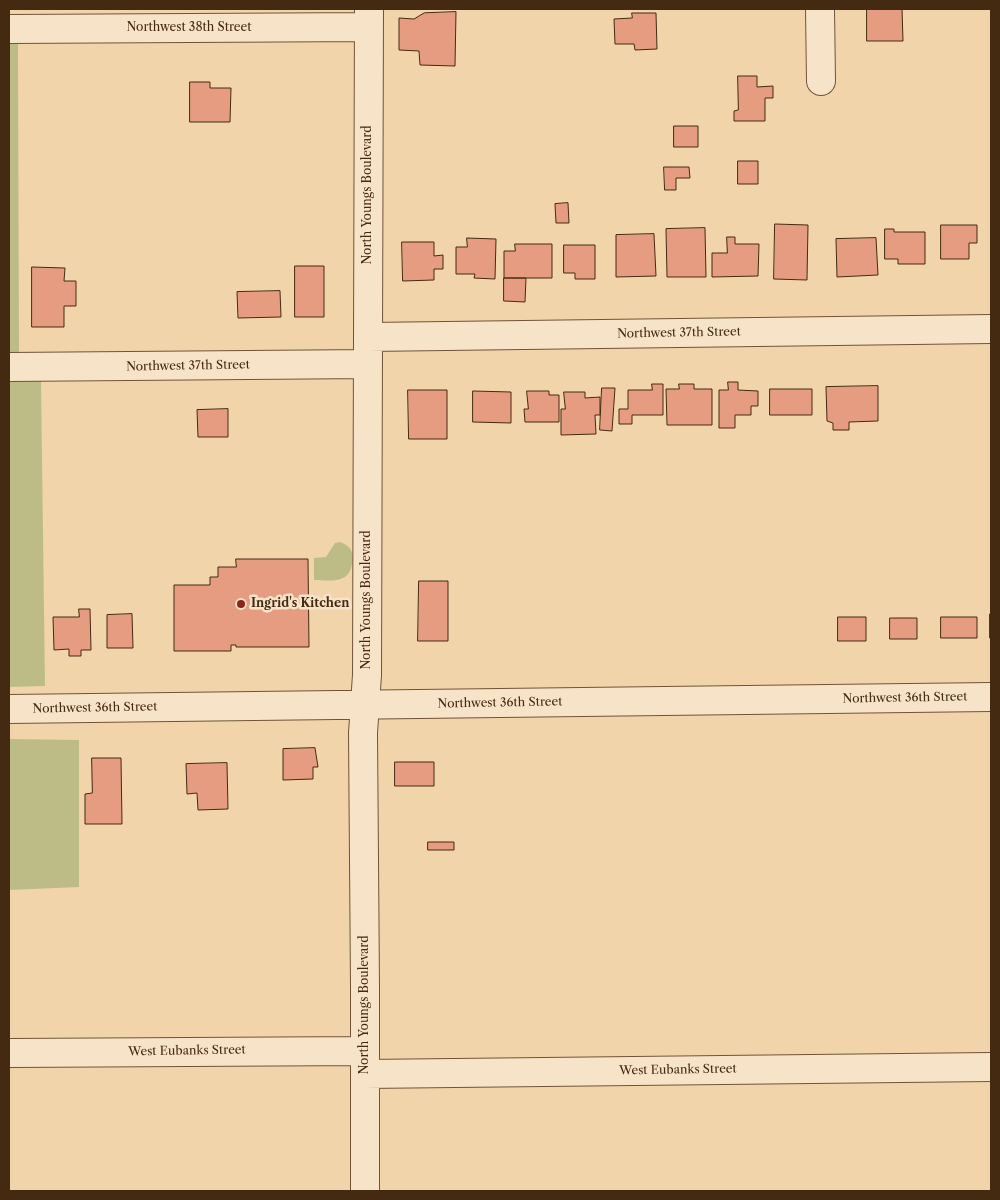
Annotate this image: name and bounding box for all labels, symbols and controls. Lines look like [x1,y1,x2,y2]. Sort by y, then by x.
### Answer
street label: Northwest 38th Street [126,21,252,35]
street label: North Youngs Boulevard [361,126,375,264]
street label: Northwest 37th Street [617,325,741,341]
street label: Northwest 37th Street [126,358,250,374]
street label: North Youngs Boulevard [360,531,374,669]
place label: Ingrid's Kitchen [251,597,349,611]
marker: Ingrid's Kitchen [235,598,247,610]
street label: Northwest 36th Street [842,690,968,706]
street label: Northwest 36th Street [437,695,563,711]
street label: Northwest 36th Street [32,700,158,716]
street label: North Youngs Boulevard [358,936,372,1074]
street label: West Eubanks Street [128,1043,246,1059]
street label: West Eubanks Street [619,1062,737,1078]

